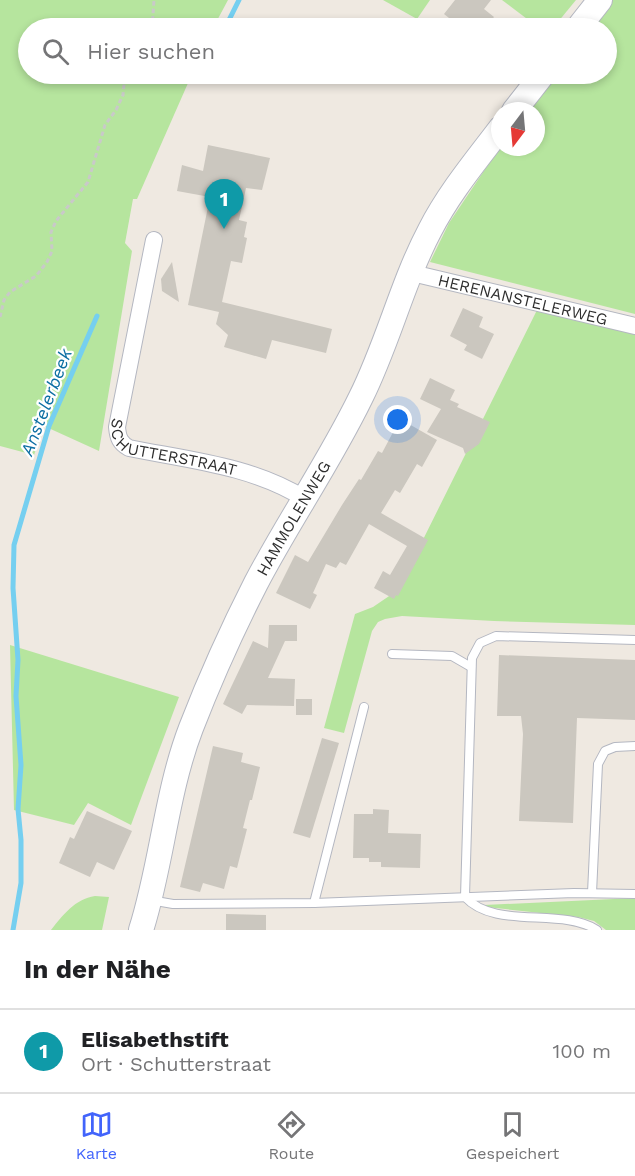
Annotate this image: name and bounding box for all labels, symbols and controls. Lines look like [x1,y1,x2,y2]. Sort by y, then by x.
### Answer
search box [18,18,617,84]
icon: search [39,35,72,68]
text: Hier suchen [87,39,215,64]
north arrow [491,102,545,156]
pin: 1 [204,180,244,229]
street label: HERENANSTELERWEG [436,270,610,329]
water label: Anstelerbeek [16,344,76,459]
your location [383,405,412,434]
street label: SCHUTTERSTRAAT [107,417,239,479]
street label: HAMMOLENWEG [252,457,334,579]
text: In der Nähe [24,954,171,984]
text: Elisabethstift [81,1027,229,1052]
text: 1 [39,1039,48,1063]
text: 100 m [552,1039,611,1063]
text: Ort · Schutterstraat [81,1052,271,1076]
tab: Karte [76,1108,117,1163]
tab: Route [268,1108,314,1163]
tab: Gespeichert [466,1108,559,1163]

